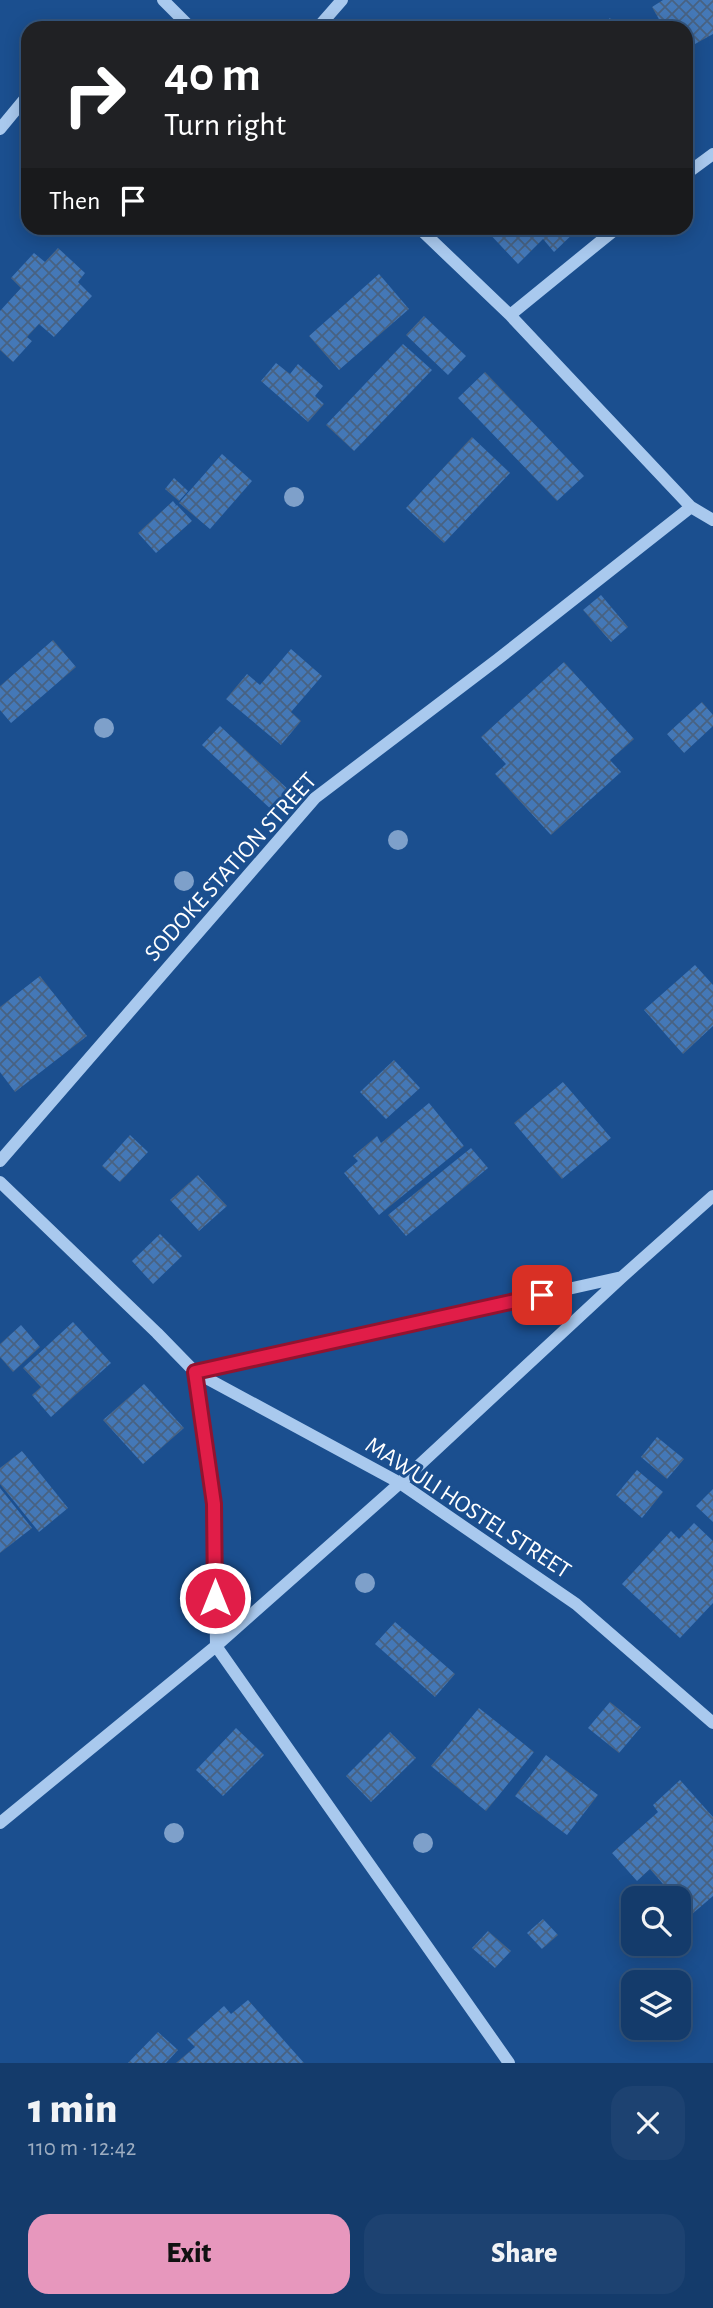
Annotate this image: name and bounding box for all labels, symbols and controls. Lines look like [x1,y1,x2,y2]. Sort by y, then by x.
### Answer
icon: right [49,49,140,140]
text: 40 m [164,51,261,100]
text: Turn right [164,109,286,141]
icon: arrive [114,182,152,220]
text: Then [49,188,100,214]
street label: SODOKE STATION STREET [140,768,322,966]
pin [512,1265,572,1325]
icon: arrive [523,1276,561,1314]
street label: MAWULI HOSTEL STREET [361,1433,575,1583]
position arrow [178,1561,252,1635]
map controls [621,1886,691,2040]
button: search [621,1886,691,1956]
button: layers [621,1970,691,2040]
button: close [611,2086,685,2160]
text: 1 min [28,2088,117,2130]
text: 110 m · 12:42 [28,2137,136,2160]
button: Exit [28,2214,350,2294]
button: Share [364,2214,685,2294]

